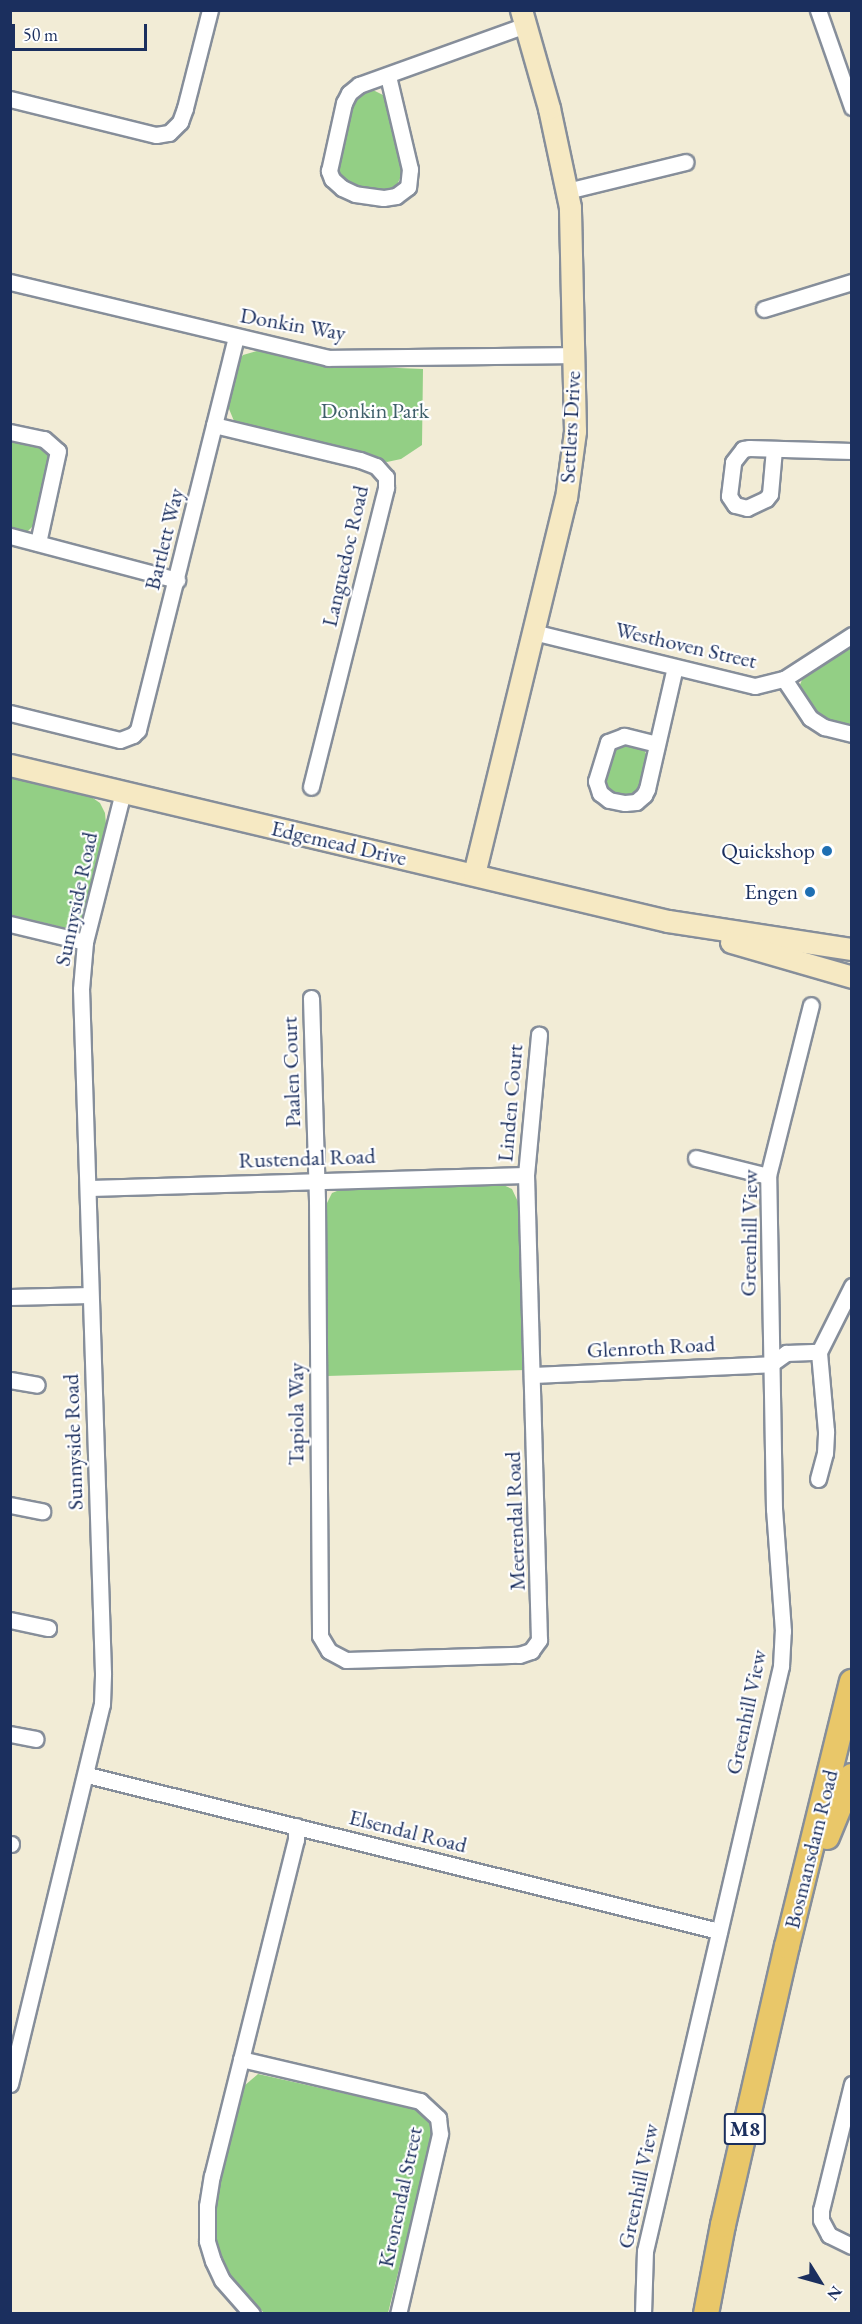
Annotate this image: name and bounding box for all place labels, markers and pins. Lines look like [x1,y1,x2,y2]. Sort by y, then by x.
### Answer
place label: Quickshop [721,838,815,864]
marker: Quickshop [820,844,834,858]
place label: Engen [744,879,798,905]
marker: Engen [803,885,817,899]

